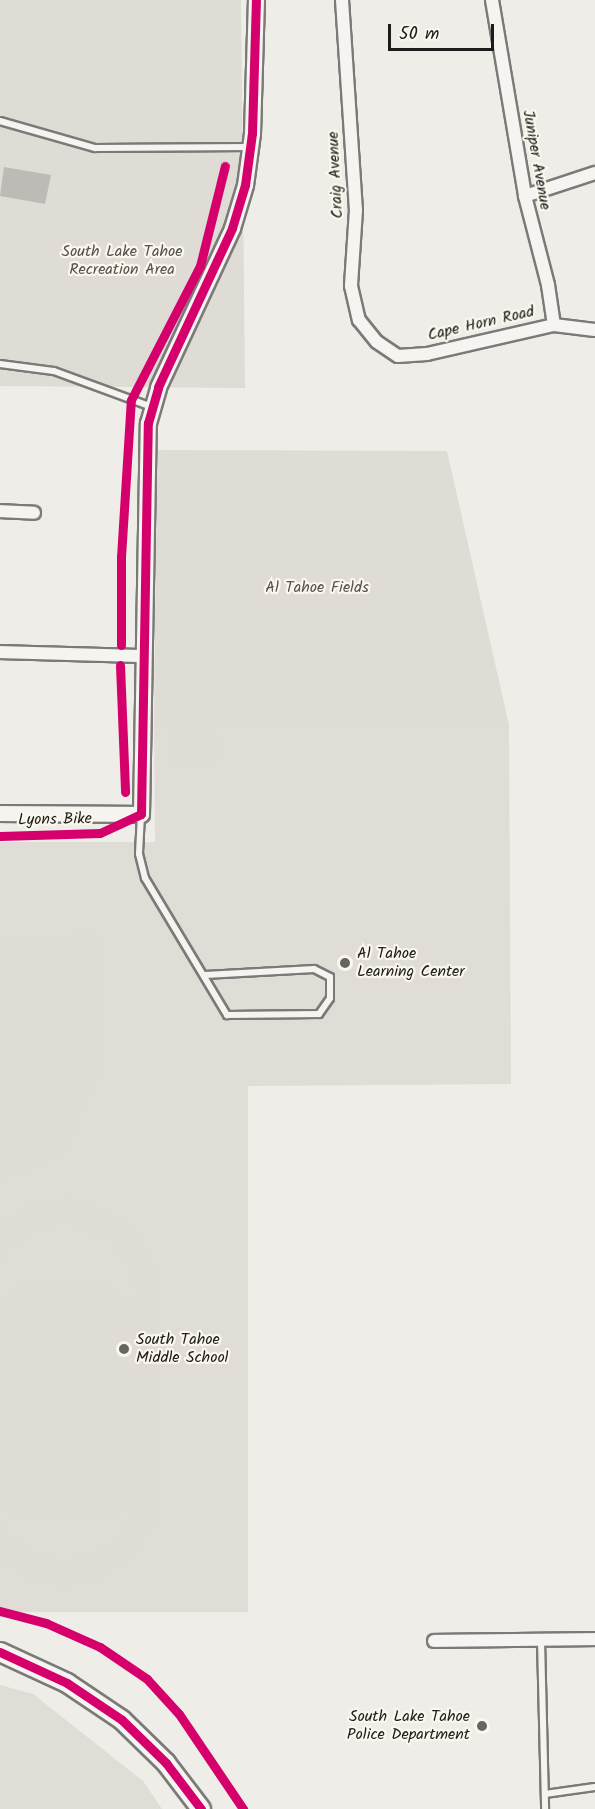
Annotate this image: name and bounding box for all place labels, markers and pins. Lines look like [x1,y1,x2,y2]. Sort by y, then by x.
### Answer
place label: Al Tahoe Learning Center [357,944,465,982]
marker: Al Tahoe Learning Center [338,956,352,970]
place label: South Tahoe Middle School [136,1330,229,1368]
marker: South Tahoe Middle School [117,1342,131,1356]
place label: South Lake Tahoe Police Department [347,1707,470,1745]
marker: South Lake Tahoe Police Department [475,1719,489,1733]

